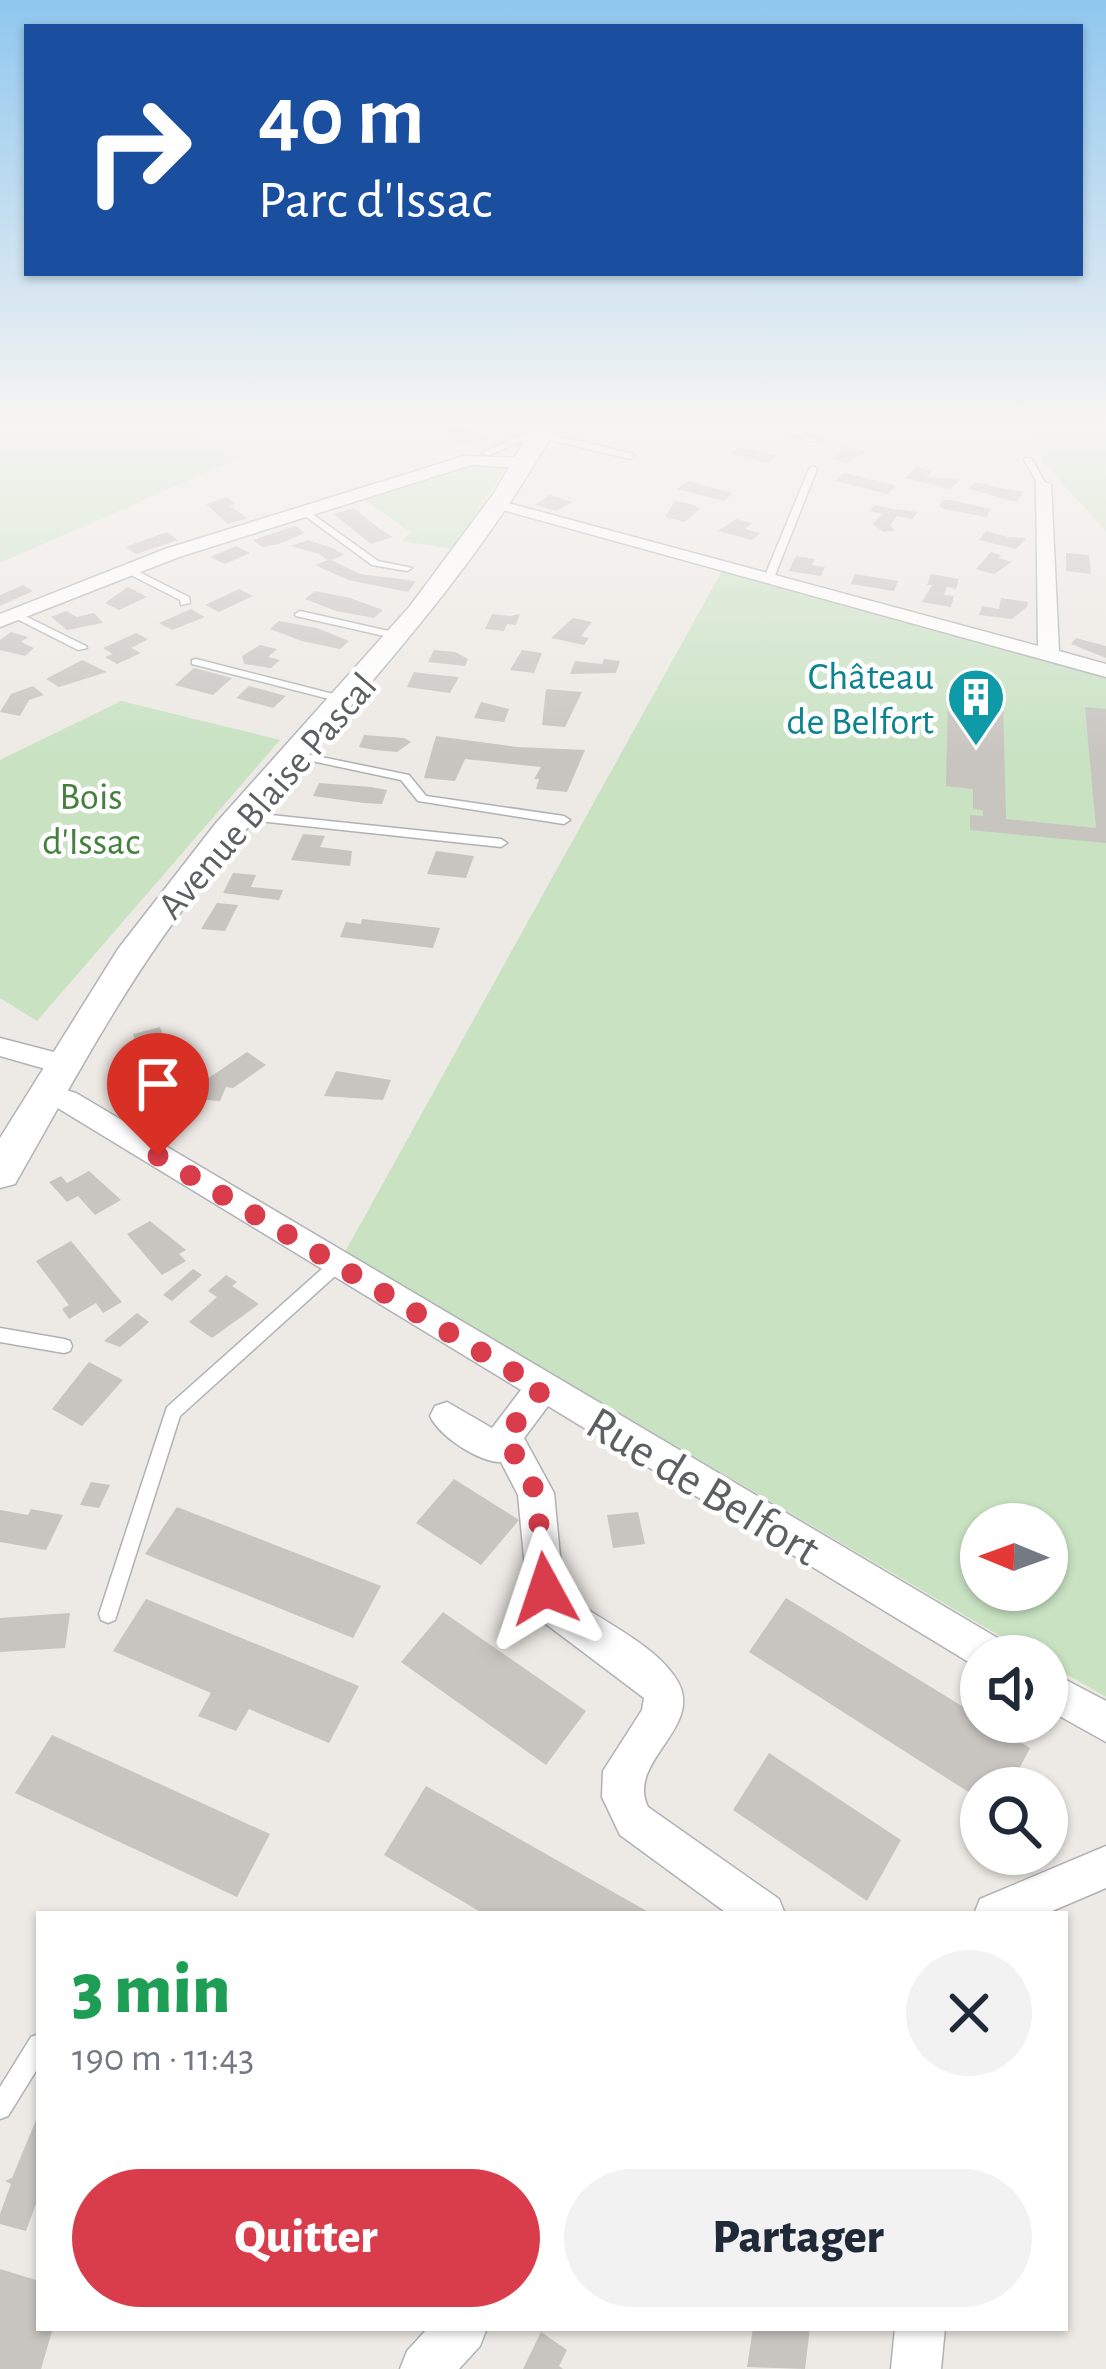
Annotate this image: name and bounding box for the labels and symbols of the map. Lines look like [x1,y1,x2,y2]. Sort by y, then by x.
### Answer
place label: Château de Belfort [786,658,934,742]
street label: Avenue Blaise Pascal [151,666,385,927]
building icon: Château de Belfort [945,666,1007,748]
park label: Bois d'Issac [42,778,140,862]
pin [107,1033,209,1156]
street label: Rue de Belfort [578,1400,827,1576]
north arrow [960,1503,1068,1611]
position arrow [482,1526,608,1652]

